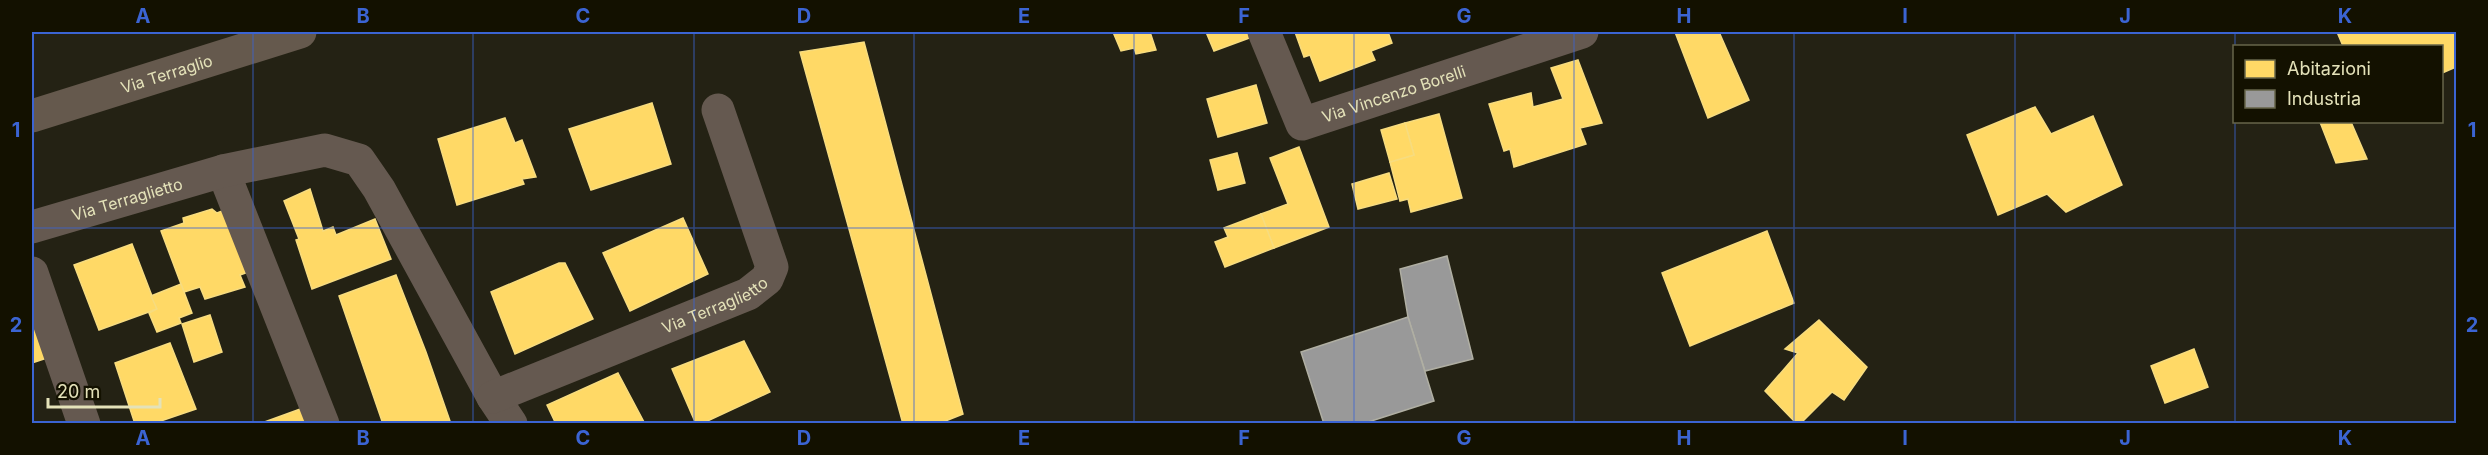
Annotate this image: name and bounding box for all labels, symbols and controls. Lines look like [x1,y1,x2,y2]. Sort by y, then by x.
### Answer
text: A [136,4,151,28]
text: B [356,4,370,28]
text: C [576,4,590,28]
text: D [797,4,811,28]
text: E [1018,4,1030,28]
text: F [1238,4,1250,28]
text: G [1456,4,1472,28]
text: H [1677,4,1691,28]
text: I [1902,4,1908,28]
text: J [2119,4,2131,28]
text: K [2338,4,2352,28]
legend [2233,45,2443,123]
street label: Via Terraglio [118,50,215,98]
text: Abitazioni [2287,58,2371,79]
street label: Via Vincenzo Borelli [1319,61,1468,127]
text: Industria [2287,88,2361,109]
text: 1 [12,118,20,142]
text: 1 [2468,118,2476,142]
street label: Via Terraglietto [69,173,185,225]
street label: Via Terraglietto [659,272,772,338]
text: 2 [10,313,22,337]
text: 2 [2466,313,2478,337]
scale bar [48,371,160,409]
text: 20 m [57,381,100,402]
text: A [136,426,151,450]
text: B [356,426,370,450]
text: C [576,426,590,450]
text: D [797,426,811,450]
text: E [1018,426,1030,450]
text: F [1238,426,1250,450]
text: G [1456,426,1472,450]
text: H [1677,426,1691,450]
text: I [1902,426,1908,450]
text: J [2119,426,2131,450]
text: K [2338,426,2352,450]

